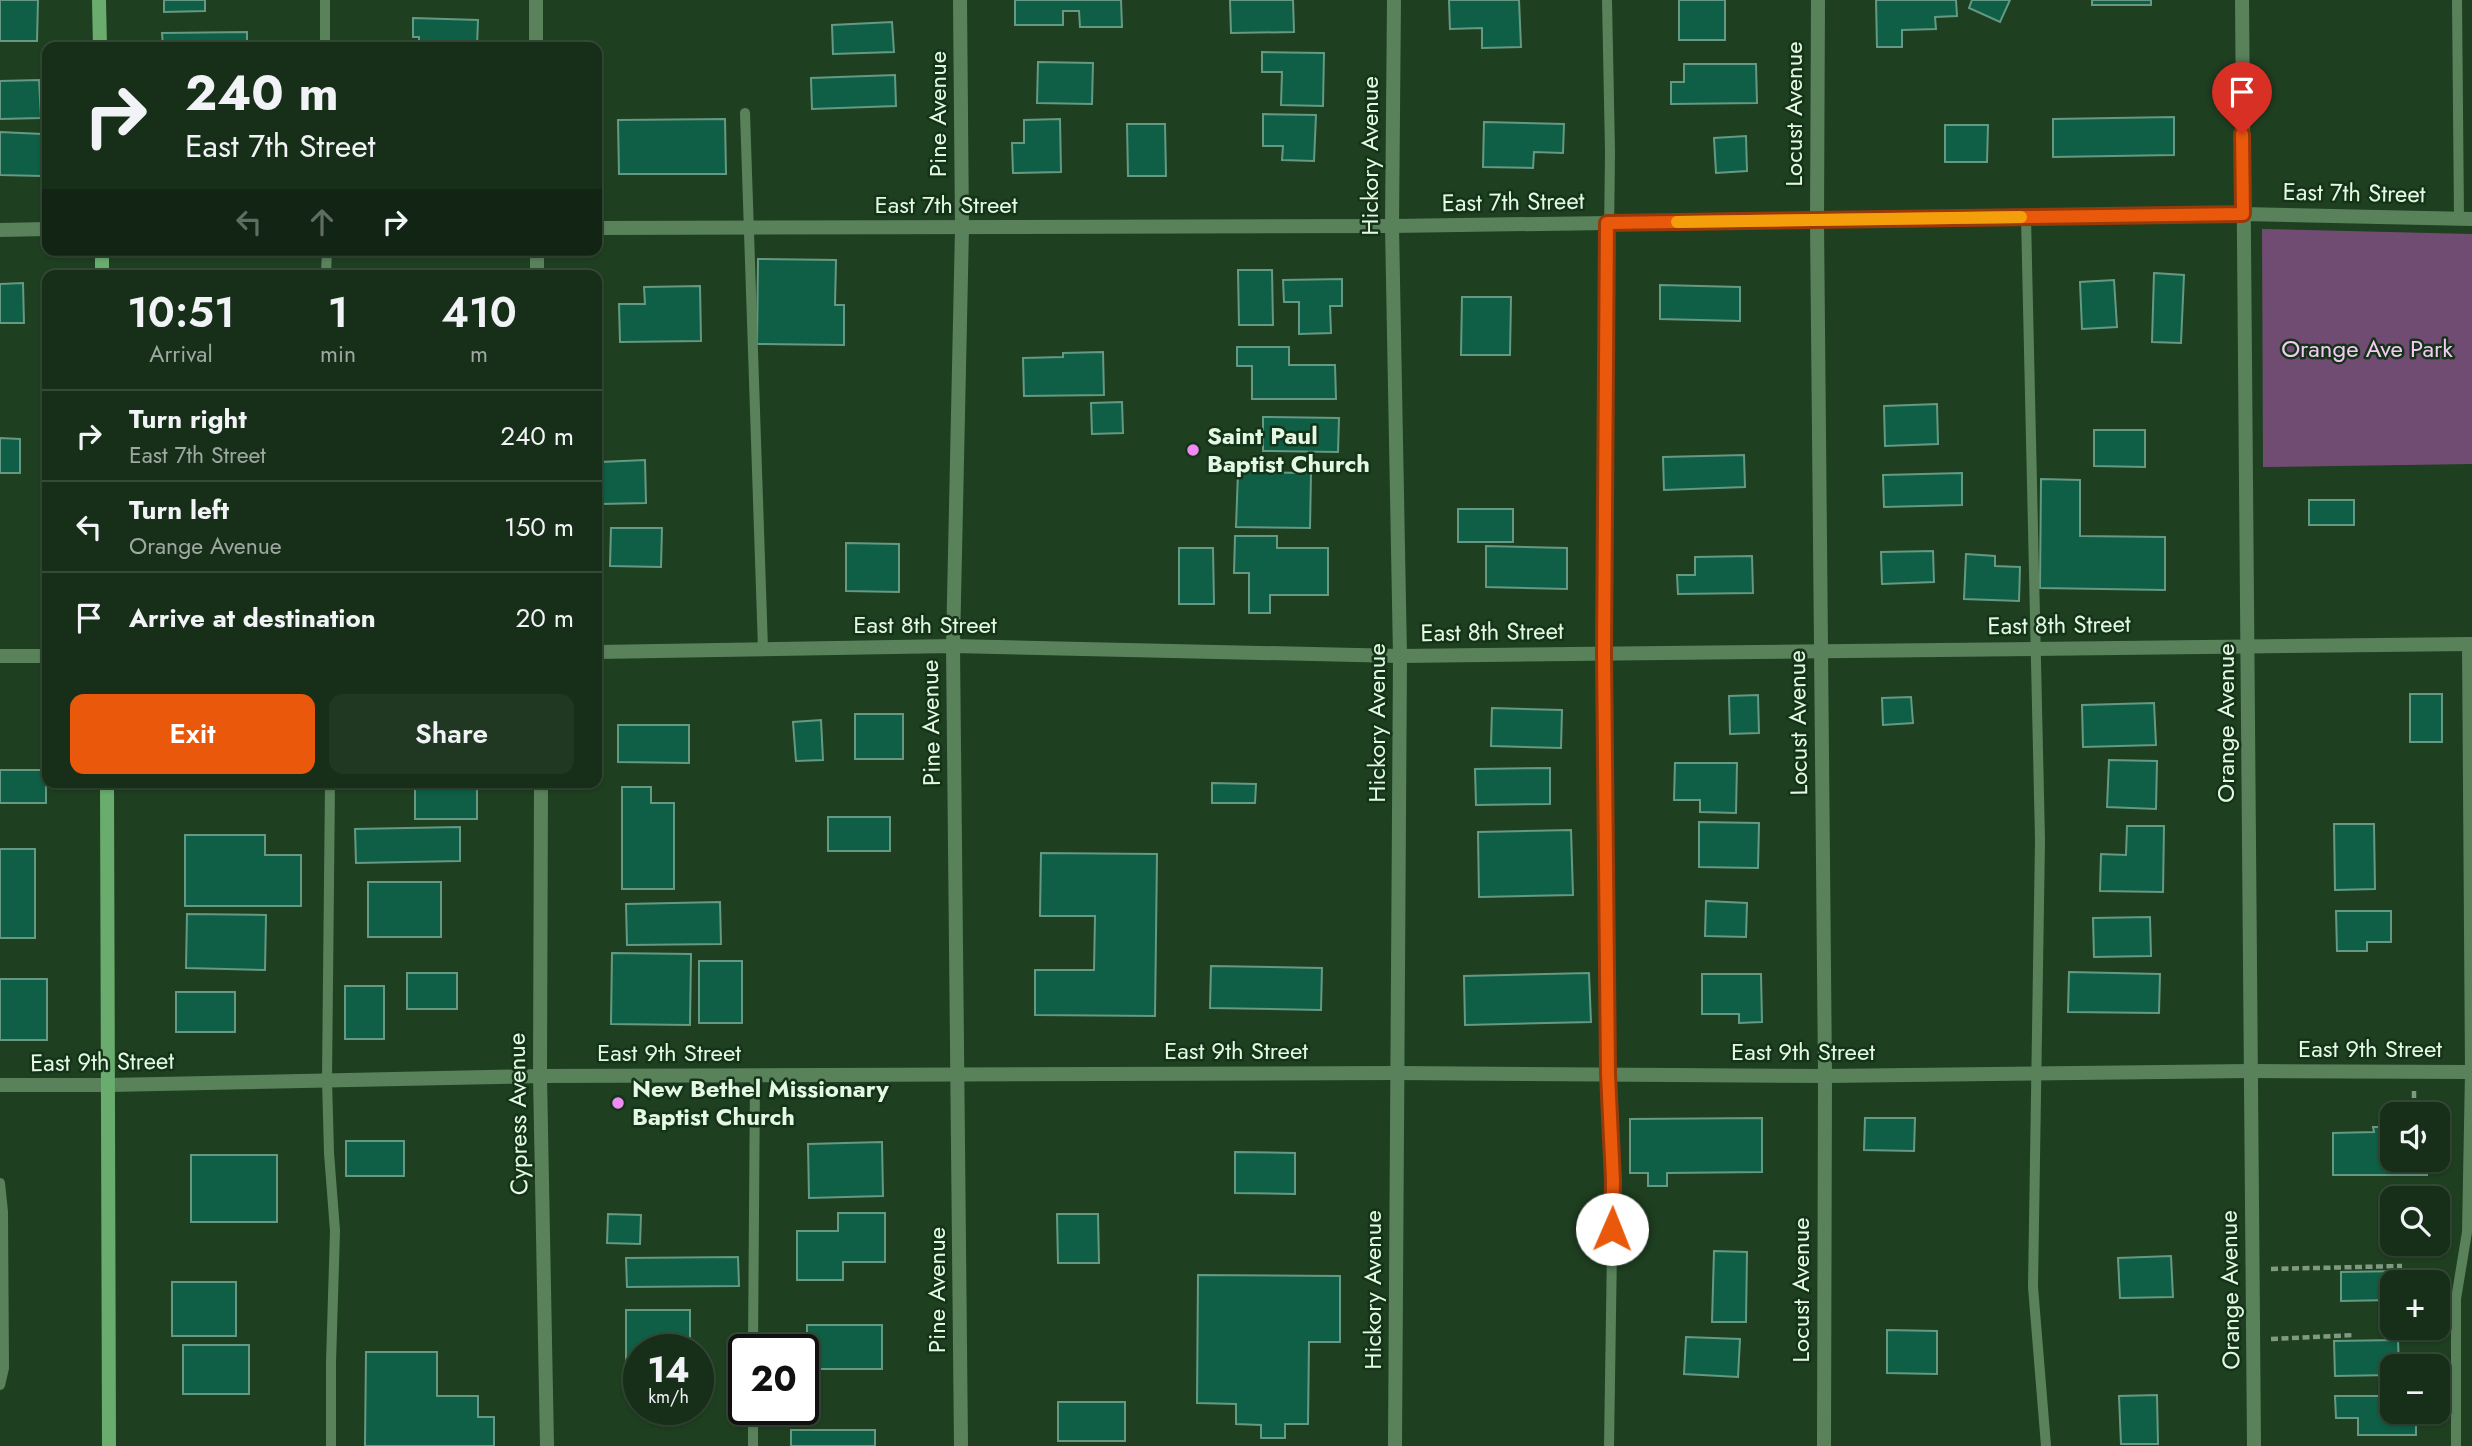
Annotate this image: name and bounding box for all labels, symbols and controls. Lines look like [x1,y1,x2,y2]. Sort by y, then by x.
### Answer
street label: Locust Avenue [1776,41,1811,187]
street label: Pine Avenue [920,51,955,177]
text: 240 m [185,58,339,128]
pin [2212,62,2272,134]
icon: right [70,70,161,161]
icon: arrive [2223,73,2261,111]
street label: Hickory Avenue [1352,76,1387,236]
text: East 7th Street [185,123,375,169]
street label: East 7th Street [2282,174,2426,211]
street label: East 7th Street [1441,183,1585,220]
street label: East 7th Street [875,187,1018,222]
icon: left [230,203,268,241]
icon: ahead [303,203,341,241]
icon: right [376,203,414,241]
text: 10:51 [127,282,235,343]
text: 1 [328,282,348,343]
text: 410 [441,282,517,343]
park label: Orange Ave Park [2281,331,2453,366]
text: Arrival [149,337,213,371]
text: min [320,337,356,371]
text: m [470,337,488,371]
text: Turn right [129,400,247,438]
icon: right [70,417,108,455]
text: 240 m [500,417,574,455]
place label: Saint Paul Baptist Church [1207,418,1370,481]
text: East 7th Street [129,438,266,472]
marker: Saint Paul Baptist Church [1185,442,1201,458]
text: Turn left [129,491,229,529]
icon: left [70,508,108,546]
text: 150 m [504,508,574,546]
text: Orange Avenue [129,529,282,563]
icon: arrive [70,599,108,637]
text: Arrive at destination [129,599,376,637]
text: 20 m [516,599,574,637]
street label: East 8th Street [1987,606,2131,643]
street label: East 8th Street [853,607,997,642]
street label: East 8th Street [1420,613,1564,650]
street label: Hickory Avenue [1359,643,1394,803]
street label: Orange Avenue [2208,643,2243,803]
street label: Locust Avenue [1779,650,1816,796]
street label: Pine Avenue [912,660,949,786]
button: Exit [70,694,315,774]
button: Share [329,694,574,774]
street label: East 9th Street [2298,1031,2442,1066]
street label: Cypress Avenue [499,1033,536,1195]
street label: East 9th Street [1164,1033,1308,1068]
street label: East 9th Street [1731,1034,1875,1069]
street label: East 9th Street [597,1035,741,1070]
street label: East 9th Street [30,1043,175,1080]
place label: New Bethel Missionary Baptist Church [632,1071,889,1134]
marker: New Bethel Missionary Baptist Church [610,1095,626,1111]
map controls [2380,1102,2450,1424]
button: sound [2380,1102,2450,1172]
button: search [2380,1186,2450,1256]
position arrow [1575,1192,1649,1266]
street label: Hickory Avenue [1355,1210,1390,1370]
street label: Orange Avenue [2211,1210,2248,1370]
street label: Locust Avenue [1783,1217,1818,1363]
street label: Pine Avenue [919,1227,954,1353]
button: + [2380,1270,2450,1340]
speed limit sign: 20 [728,1334,819,1425]
text: 14 [647,1345,690,1395]
button: − [2380,1354,2450,1424]
text: km/h [648,1384,689,1410]

